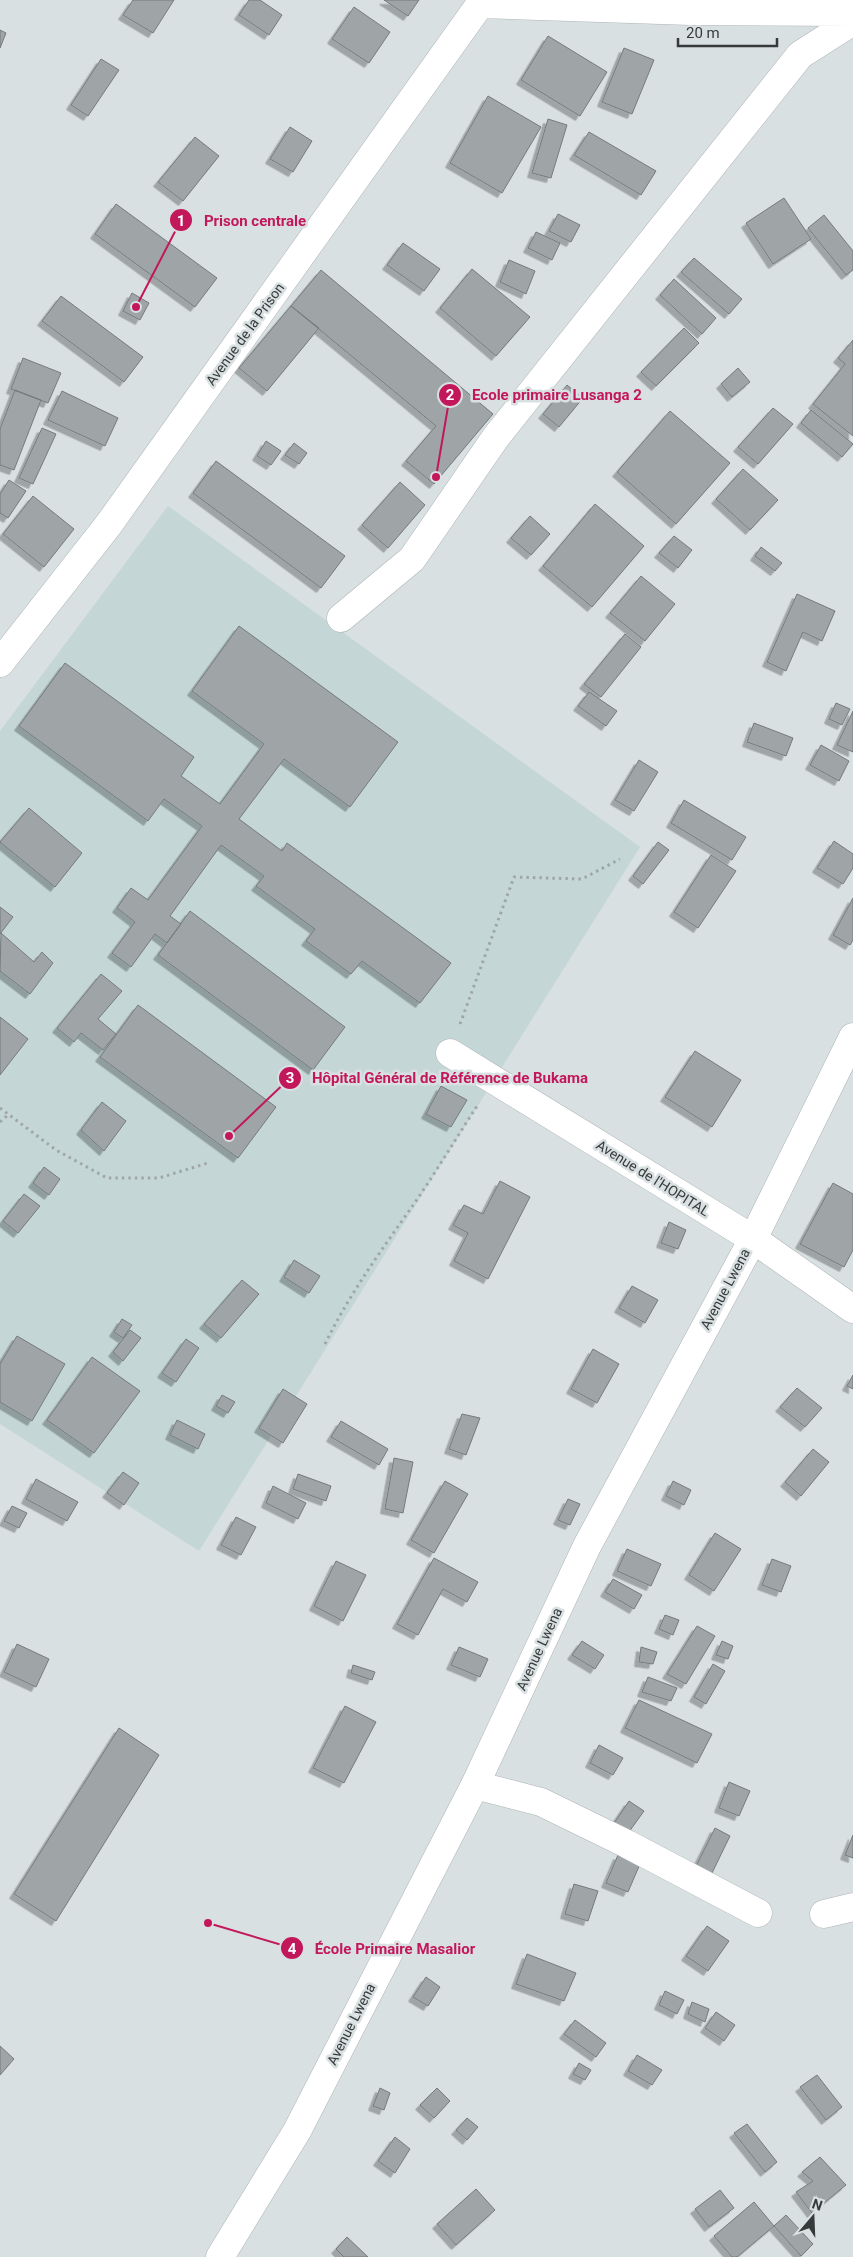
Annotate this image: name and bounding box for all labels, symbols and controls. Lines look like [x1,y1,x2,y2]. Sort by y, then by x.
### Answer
scale bar [678,15,777,47]
text: 20 m [686,24,720,42]
callout: Prison centrale [169,205,316,235]
text: 1 [177,212,185,230]
text: Prison centrale [204,212,306,230]
street label: Avenue de la Prison [203,280,287,388]
callout: Ecole primaire Lusanga 2 [437,380,652,410]
text: 2 [446,386,455,404]
text: Ecole primaire Lusanga 2 [472,386,642,404]
callout: Hôpital Général de Référence de Bukama [277,1063,598,1093]
text: 3 [286,1069,294,1087]
text: Hôpital Général de Référence de Bukama [312,1069,588,1087]
street label: Avenue de l'HOPITAL [593,1137,713,1220]
street label: Avenue Lwena [697,1246,753,1332]
street label: Avenue Lwena [513,1605,565,1693]
callout: École Primaire Masalior [280,1933,485,1963]
text: 4 [288,1940,297,1958]
text: École Primaire Masalior [315,1940,476,1958]
street label: Avenue Lwena [324,1981,378,2067]
north arrow [788,2192,838,2242]
text: N [810,2196,825,2214]

